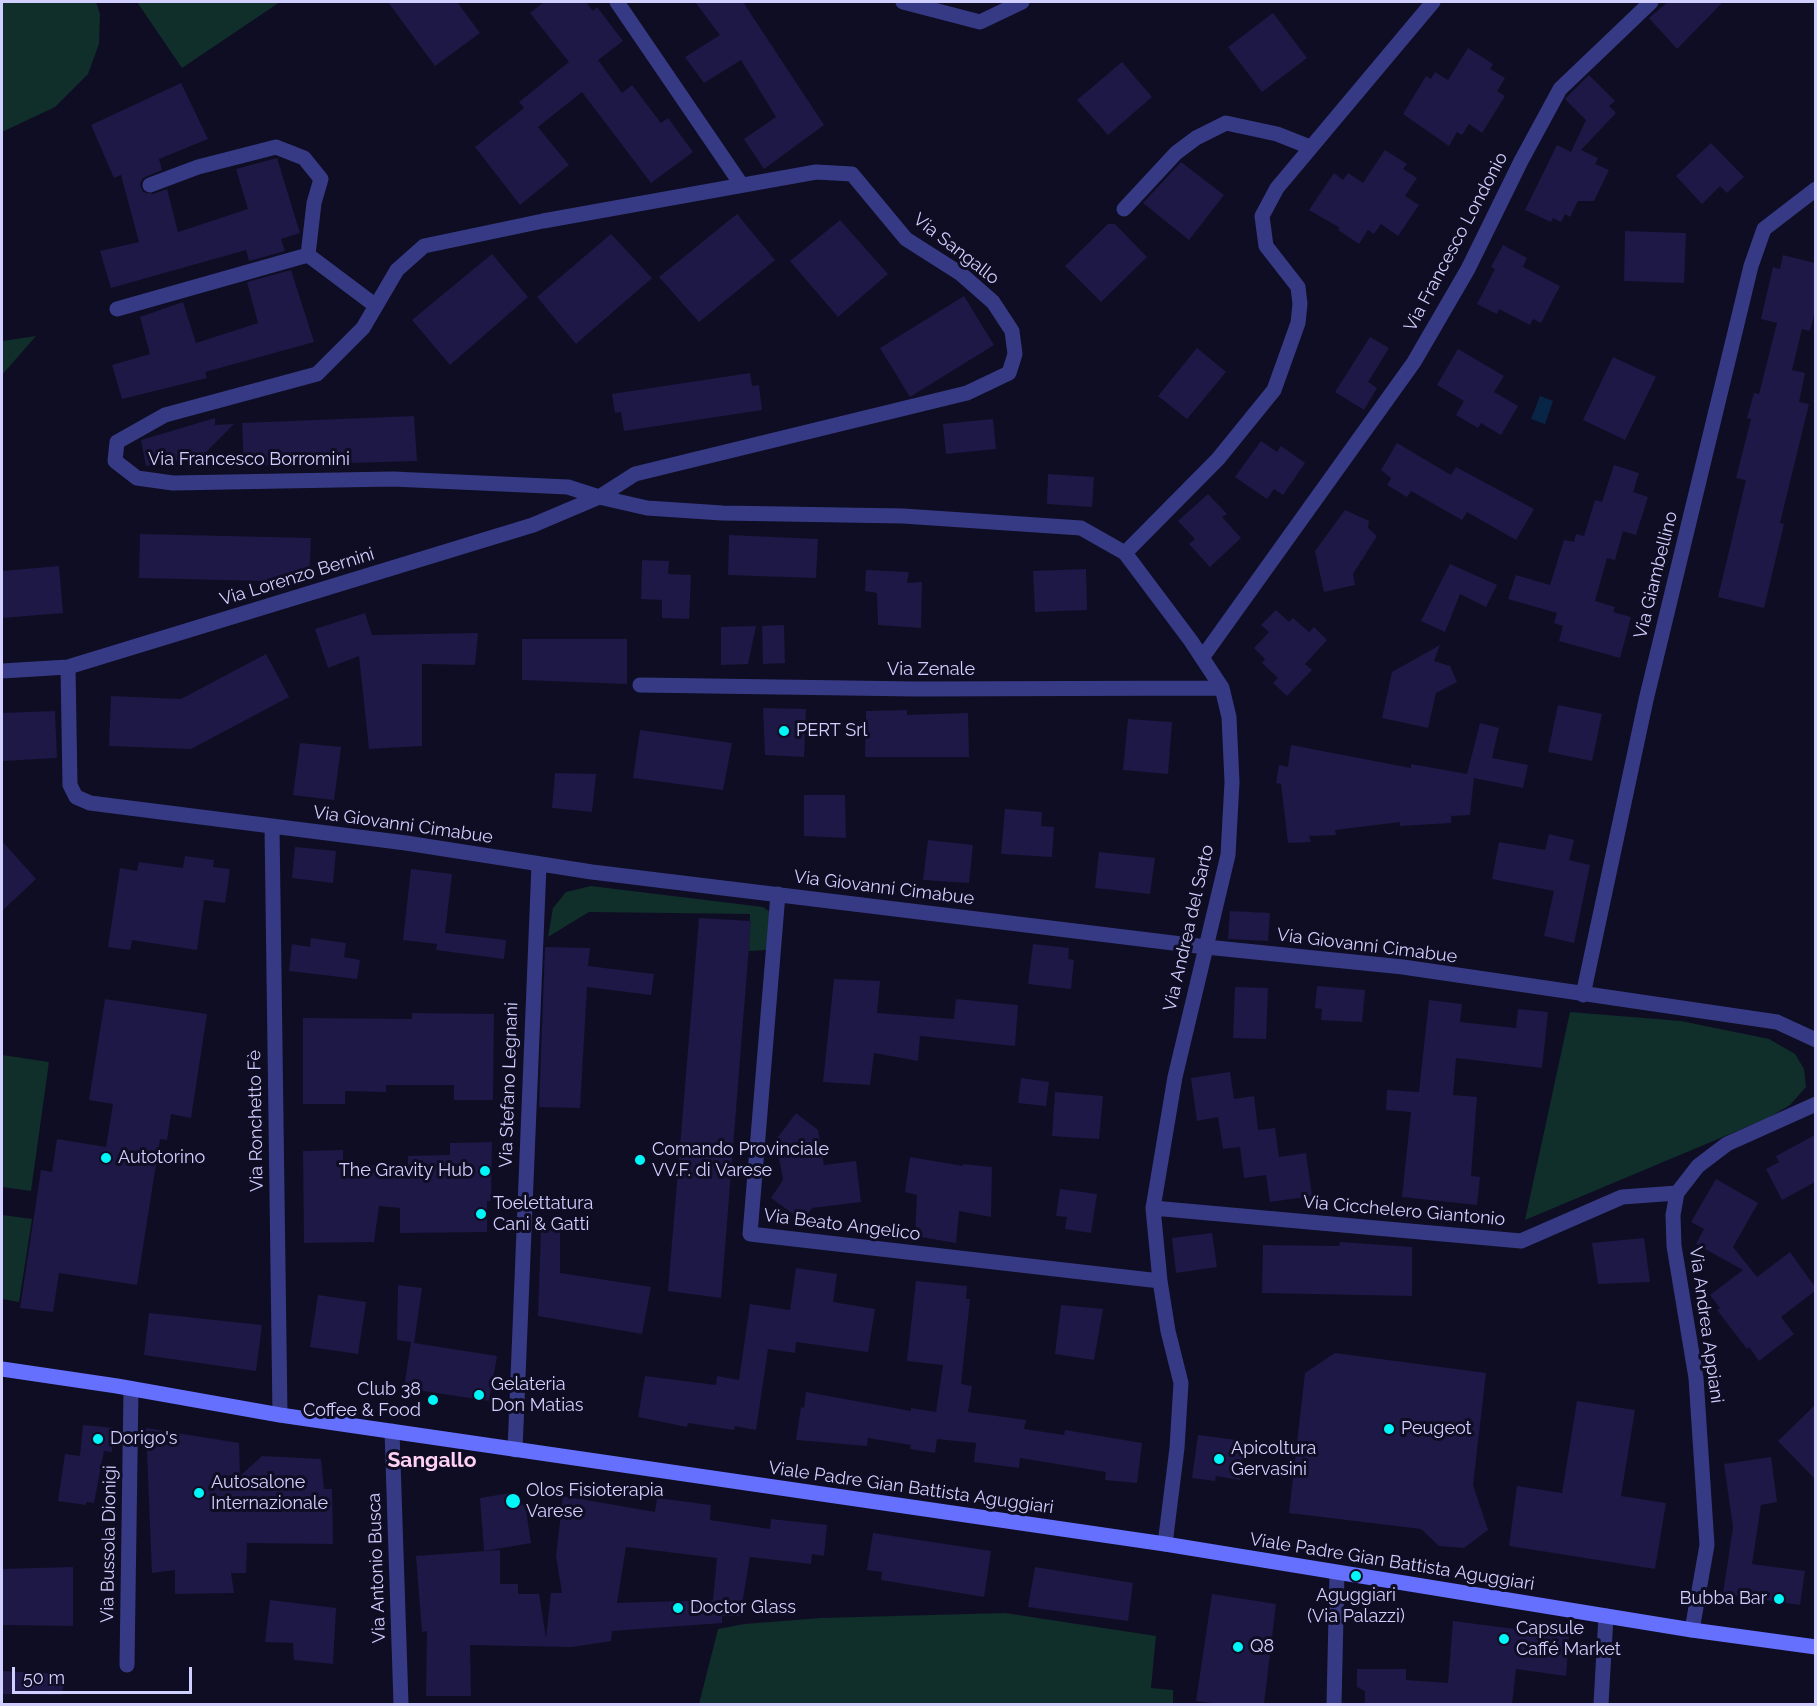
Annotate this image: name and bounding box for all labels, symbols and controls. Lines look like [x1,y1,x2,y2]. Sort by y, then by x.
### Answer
street label: Via Francesco Londonio [1400,149,1512,335]
street label: Via Sangallo [909,209,1003,289]
street label: Via Francesco Borromini [148,449,350,471]
street label: Via Giambellino [1630,509,1682,641]
street label: Via Lorenzo Bernini [217,543,377,611]
street label: Via Zenale [887,659,975,681]
place label: PERT Srl [796,720,867,742]
marker: PERT Srl [777,724,791,738]
street label: Via Giovanni Cimabue [312,802,494,848]
street label: Via Andrea del Sarto [1159,843,1219,1013]
street label: Via Giovanni Cimabue [793,866,975,910]
street label: Via Giovanni Cimabue [1276,924,1458,968]
street label: Via Stefano Legnani [495,1002,523,1168]
street label: Via Ronchetto Fè [244,1050,268,1192]
place label: Comando Provinciale VV.F. di Varese [652,1139,829,1182]
place label: Autotorino [118,1147,205,1169]
marker: Autotorino [99,1151,113,1165]
marker: Comando Provinciale VV.F. di Varese [633,1153,647,1167]
place label: The Gravity Hub [339,1160,473,1182]
marker: The Gravity Hub [478,1164,492,1178]
street label: Via Cicchelero Giantonio [1302,1191,1506,1231]
place label: Toelettatura Cani & Gatti [493,1193,593,1236]
street label: Via Beato Angelico [762,1205,922,1245]
marker: Toelettatura Cani & Gatti [474,1207,488,1221]
street label: Via Andrea Appiani [1684,1245,1728,1405]
place label: Gelateria Don Matias [491,1374,584,1416]
place label: Club 38 Coffee & Food [303,1379,421,1422]
marker: Gelateria Don Matias [472,1388,486,1402]
marker: Club 38 Coffee & Food [426,1393,440,1407]
place label: Peugeot [1401,1418,1472,1440]
marker: Peugeot [1382,1422,1396,1436]
place label: Dorigo's [110,1428,177,1450]
marker: Dorigo's [91,1432,105,1446]
place label: Apicoltura Gervasini [1231,1438,1316,1480]
district label: Sangallo [388,1448,476,1474]
marker: Apicoltura Gervasini [1212,1452,1226,1466]
street label: Viale Padre Gian Battista Aguggiari [767,1457,1055,1519]
street label: Via Bussola Dionigi [97,1465,121,1623]
place label: Autosalone Internazionale [211,1472,328,1514]
place label: Olos Fisioterapia Varese [526,1480,663,1522]
marker: Autosalone Internazionale [192,1486,206,1500]
street label: Via Antonio Busca [364,1492,390,1644]
marker: Olos Fisioterapia Varese [504,1492,522,1510]
street label: Viale Padre Gian Battista Aguggiari [1248,1529,1536,1595]
marker: Aguggiari (Via Palazzi) [1349,1569,1363,1583]
place label: Aguggiari (Via Palazzi) [1307,1585,1405,1628]
place label: Bubba Bar [1680,1588,1767,1610]
marker: Bubba Bar [1772,1592,1786,1606]
place label: Doctor Glass [690,1597,796,1619]
marker: Doctor Glass [671,1601,685,1615]
place label: Capsule Caffé Market [1516,1618,1621,1660]
marker: Capsule Caffé Market [1497,1632,1511,1646]
place label: Q8 [1250,1636,1274,1658]
marker: Q8 [1231,1640,1245,1654]
scale bar [15,1655,195,1693]
text: 50 m [23,1667,65,1688]

